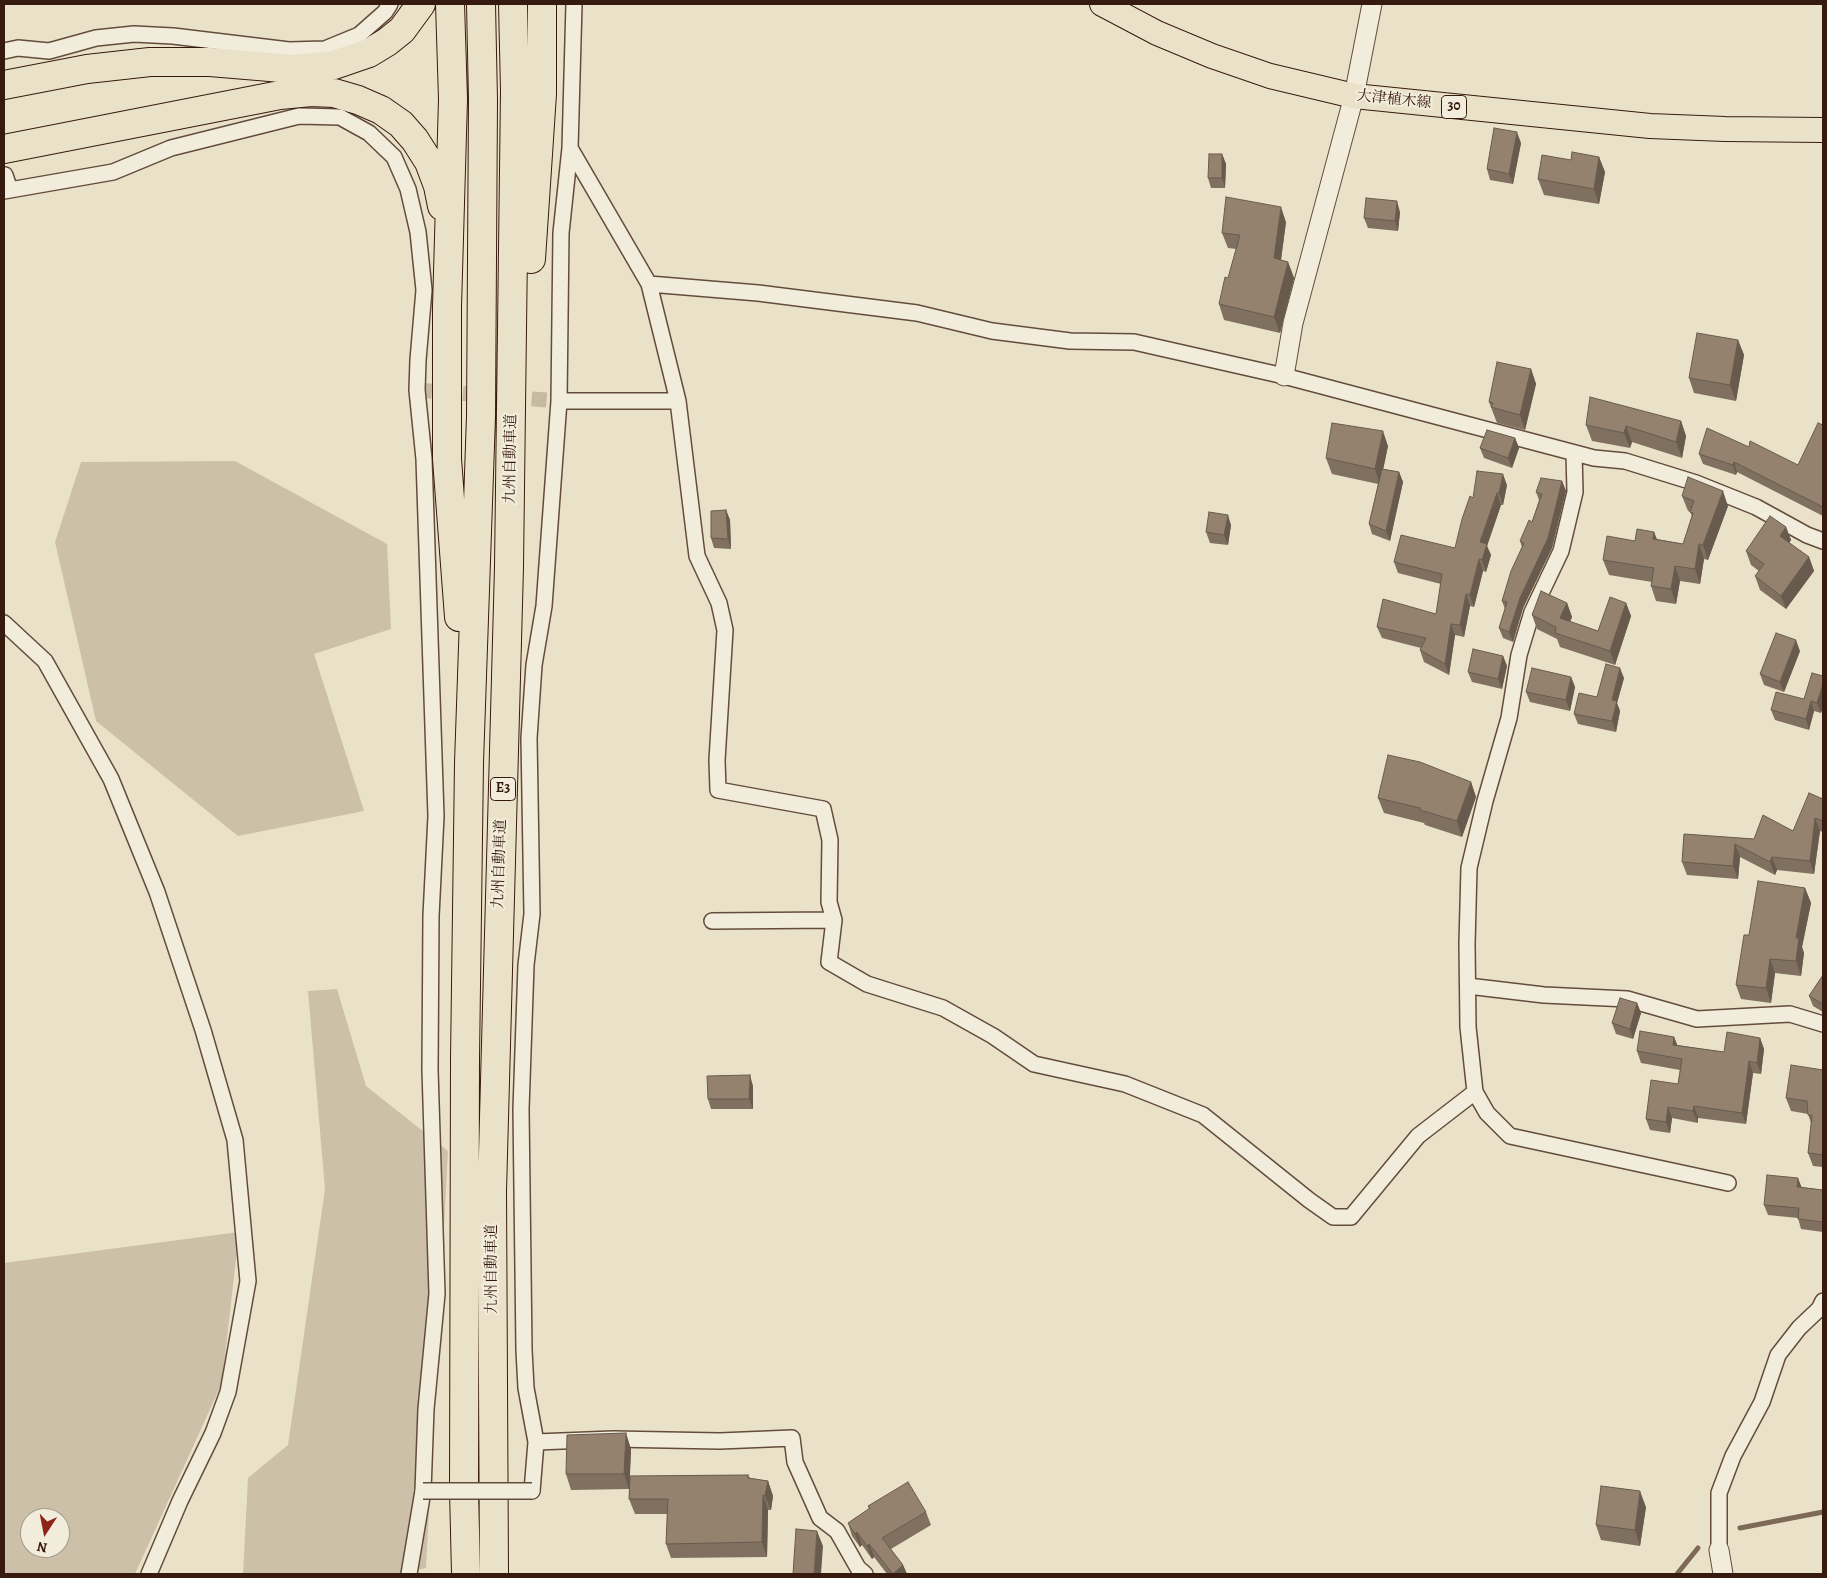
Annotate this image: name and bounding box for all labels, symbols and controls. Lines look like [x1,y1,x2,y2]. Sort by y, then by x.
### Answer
street label: 大津植木線 [1356,87,1432,113]
road number: 30 [1442,95,1466,118]
street label: 九州自動車道 [501,414,521,504]
road number: E3 [490,778,516,801]
street label: 九州自動車道 [489,819,511,909]
street label: 九州自動車道 [483,1224,501,1314]
north arrow [20,1508,70,1558]
text: N [35,1537,49,1558]

